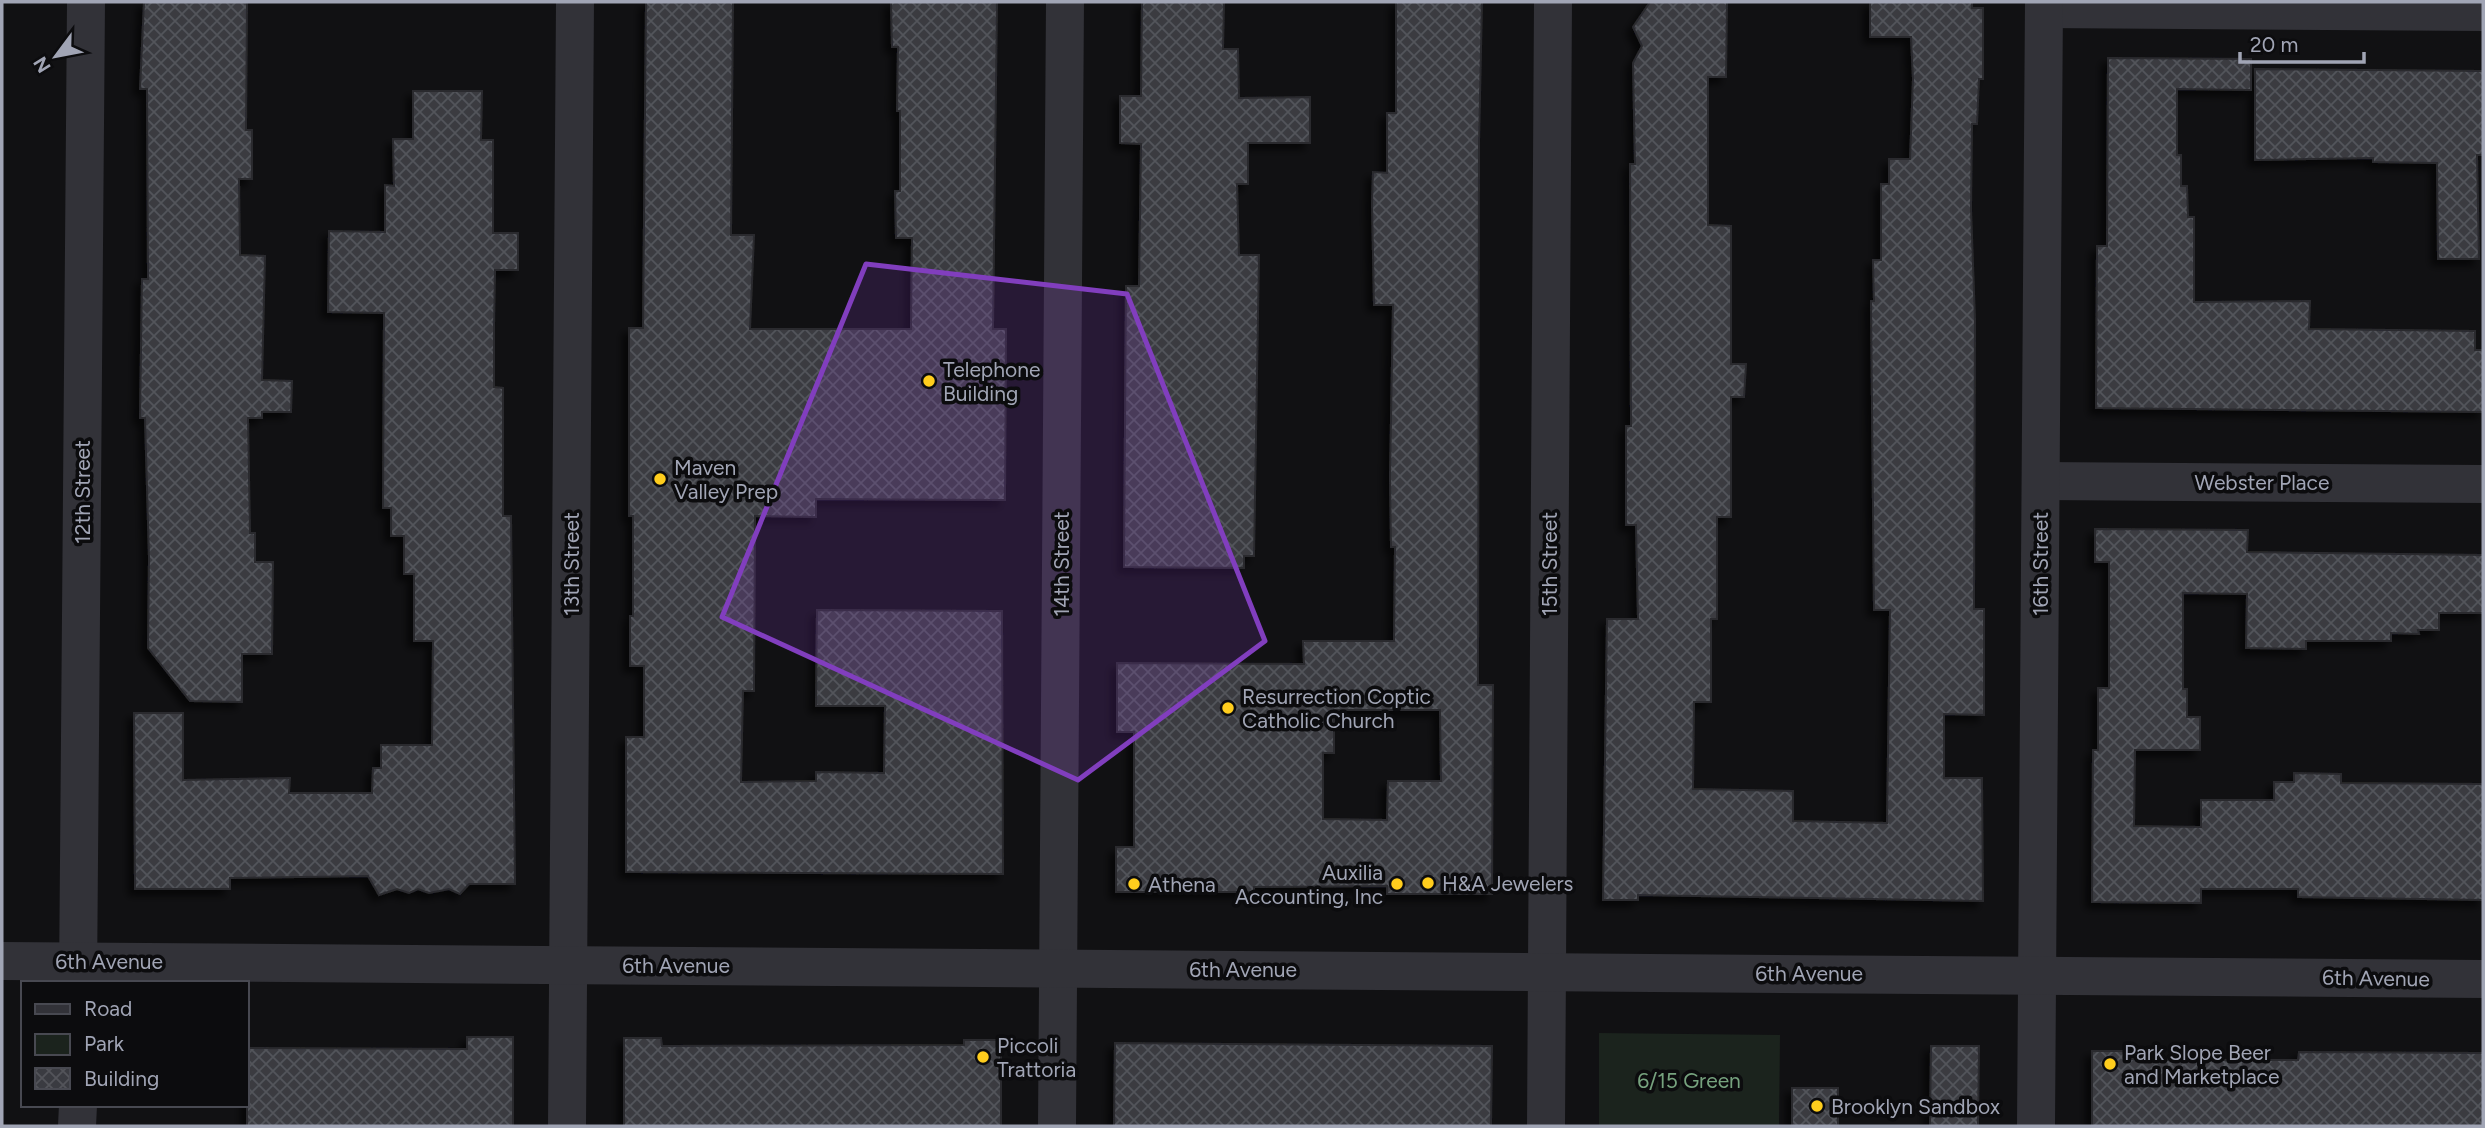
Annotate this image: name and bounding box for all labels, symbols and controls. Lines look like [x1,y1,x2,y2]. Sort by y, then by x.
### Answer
north arrow [21,21,91,91]
scale bar [2240,21,2364,65]
text: 20 m [2250,32,2298,57]
text: N [28,52,56,77]
place label: Telephone Building [943,357,1040,406]
marker: Telephone Building [921,373,937,389]
street label: 12th Street [70,440,95,544]
place label: Maven Valley Prep [674,455,778,504]
street label: Webster Place [2195,470,2329,495]
marker: Maven Valley Prep [652,471,668,487]
street label: 14th Street [1049,511,1074,617]
street label: 13th Street [559,512,584,616]
street label: 15th Street [1537,512,1562,616]
street label: 16th Street [2028,512,2053,616]
place label: Resurrection Coptic Catholic Church [1242,684,1431,733]
marker: Resurrection Coptic Catholic Church [1220,700,1236,716]
place label: Auxilia Accounting, Inc [1235,860,1383,909]
place label: H&A Jewelers [1442,871,1573,896]
place label: Athena [1148,872,1216,897]
marker: H&A Jewelers [1420,875,1436,891]
marker: Athena [1126,876,1142,892]
marker: Auxilia Accounting, Inc [1389,876,1405,892]
street label: 6th Avenue [55,949,163,974]
street label: 6th Avenue [622,953,730,978]
street label: 6th Avenue [1189,957,1297,982]
street label: 6th Avenue [1755,961,1863,986]
street label: 6th Avenue [2322,965,2430,991]
legend [21,981,248,1107]
text: Road [84,996,132,1021]
text: Park [84,1031,125,1056]
place label: Piccoli Trattoria [997,1033,1076,1082]
place label: Park Slope Beer and Marketplace [2124,1040,2279,1089]
marker: Piccoli Trattoria [975,1049,991,1065]
marker: Park Slope Beer and Marketplace [2102,1056,2118,1072]
text: Building [84,1066,159,1091]
park label: 6/15 Green [1637,1068,1741,1093]
place label: Brooklyn Sandbox [1831,1094,2000,1119]
marker: Brooklyn Sandbox [1809,1098,1825,1114]

